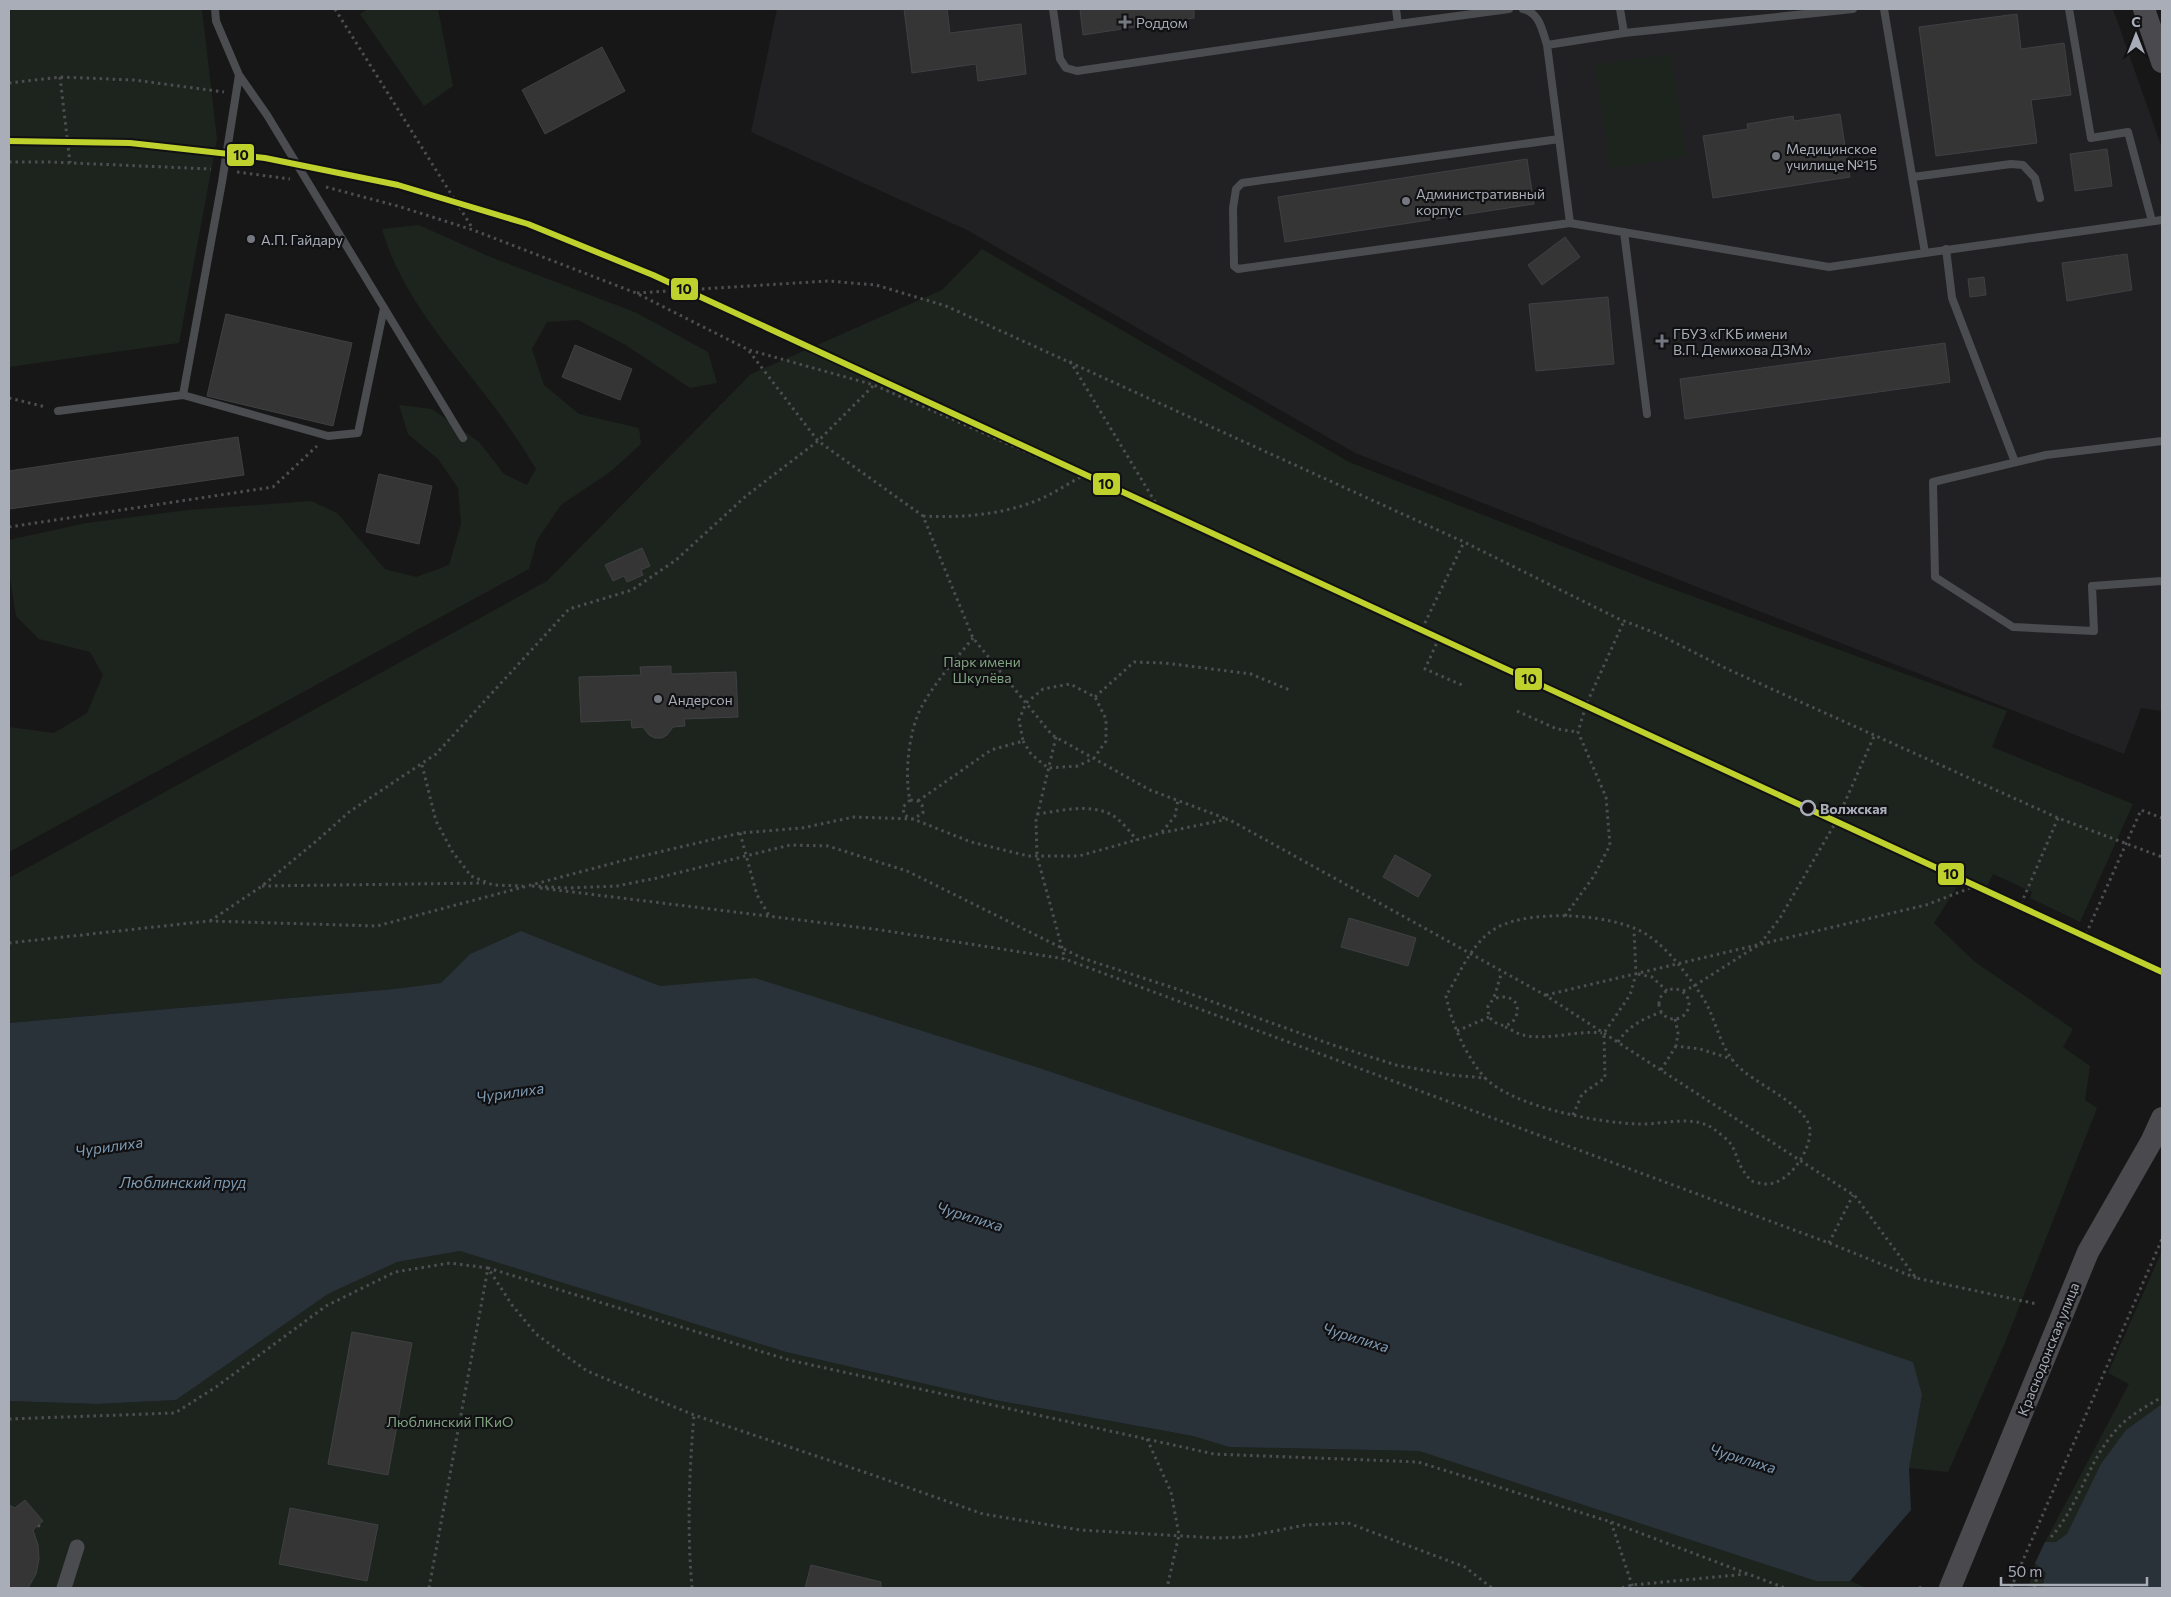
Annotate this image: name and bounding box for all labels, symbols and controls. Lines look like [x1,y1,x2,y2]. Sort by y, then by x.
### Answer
north arrow [2111,10,2161,60]
text: С [2131,13,2141,30]
place label: Роддом [1136,14,1188,31]
marker: Роддом [1118,15,1132,29]
place label: Медицинское училище №15 [1786,140,1877,173]
line badge: 10 [226,143,255,167]
text: 10 [233,146,249,163]
marker: Медицинское училище №15 [1770,150,1782,162]
place label: Административный корпус [1416,185,1545,218]
marker: Административный корпус [1400,195,1412,207]
place label: А.П. Гайдару [261,231,343,248]
marker: А.П. Гайдару [245,233,257,245]
line badge: 10 [670,277,699,301]
text: 10 [676,280,692,297]
place label: ГБУЗ «ГКБ имени В.П. Демихова ДЗМ» [1673,325,1811,358]
marker: ГБУЗ «ГКБ имени В.П. Демихова ДЗМ» [1655,334,1669,348]
line badge: 10 [1092,472,1121,496]
text: 10 [1098,475,1114,492]
park label: Парк имени Шкулёва [943,653,1021,686]
line badge: 10 [1514,667,1543,691]
text: 10 [1521,670,1537,687]
place label: Андерсон [668,691,733,708]
marker: Андерсон [652,693,664,705]
marker: Волжская [1800,800,1816,816]
place label: Волжская [1820,800,1887,817]
line badge: 10 [1937,862,1965,886]
text: 10 [1943,865,1959,882]
water label: Чурилиха [475,1078,545,1106]
water label: Чурилиха [74,1132,144,1160]
water label: Люблинский пруд [119,1173,247,1191]
water label: Чурилиха [935,1197,1005,1235]
street label: Краснодонская улица [2013,1280,2083,1418]
water label: Чурилиха [1321,1318,1391,1356]
park label: Люблинский ПКиО [387,1413,513,1430]
water label: Чурилиха [1708,1439,1778,1477]
scale bar [2001,1554,2147,1586]
text: 50 m [2008,1562,2042,1580]

